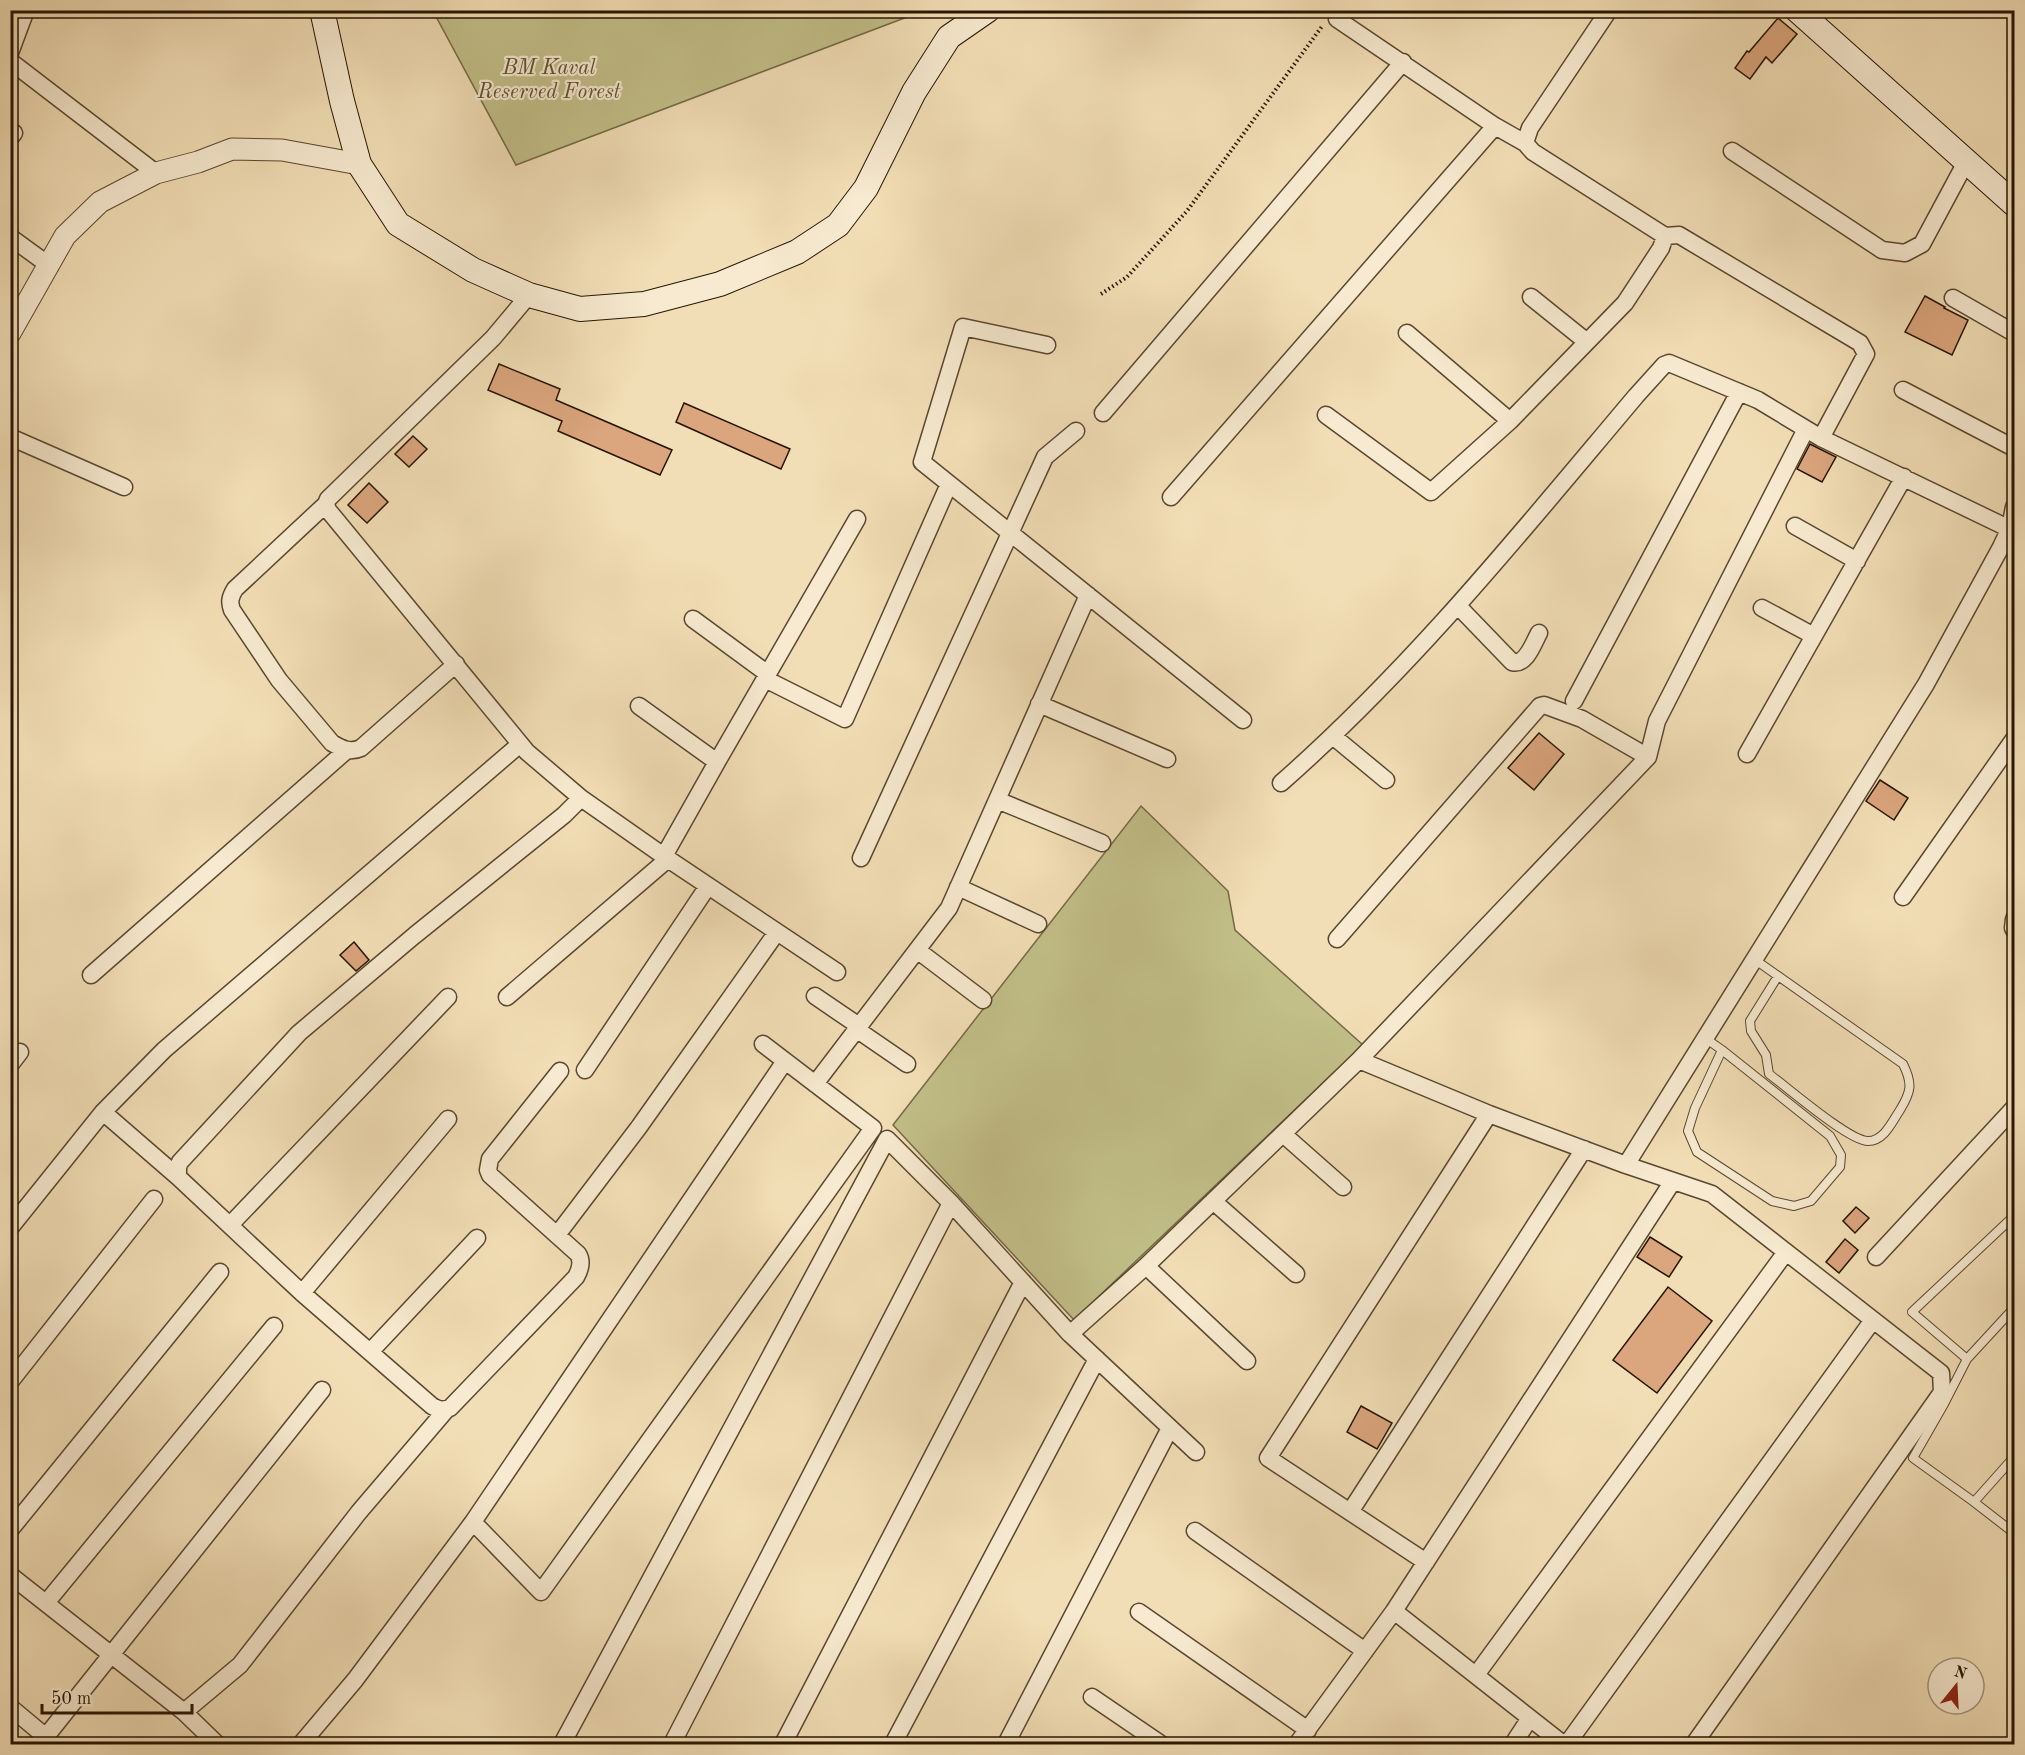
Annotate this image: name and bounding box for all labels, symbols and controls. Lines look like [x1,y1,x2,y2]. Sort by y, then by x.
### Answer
park label: BM Kaval Reserved Forest [477,58,621,103]
north arrow [1926,1656,1986,1716]
text: N [1952,1664,1969,1683]
scale bar [42,1677,192,1715]
text: 50 m [51,1690,91,1708]

